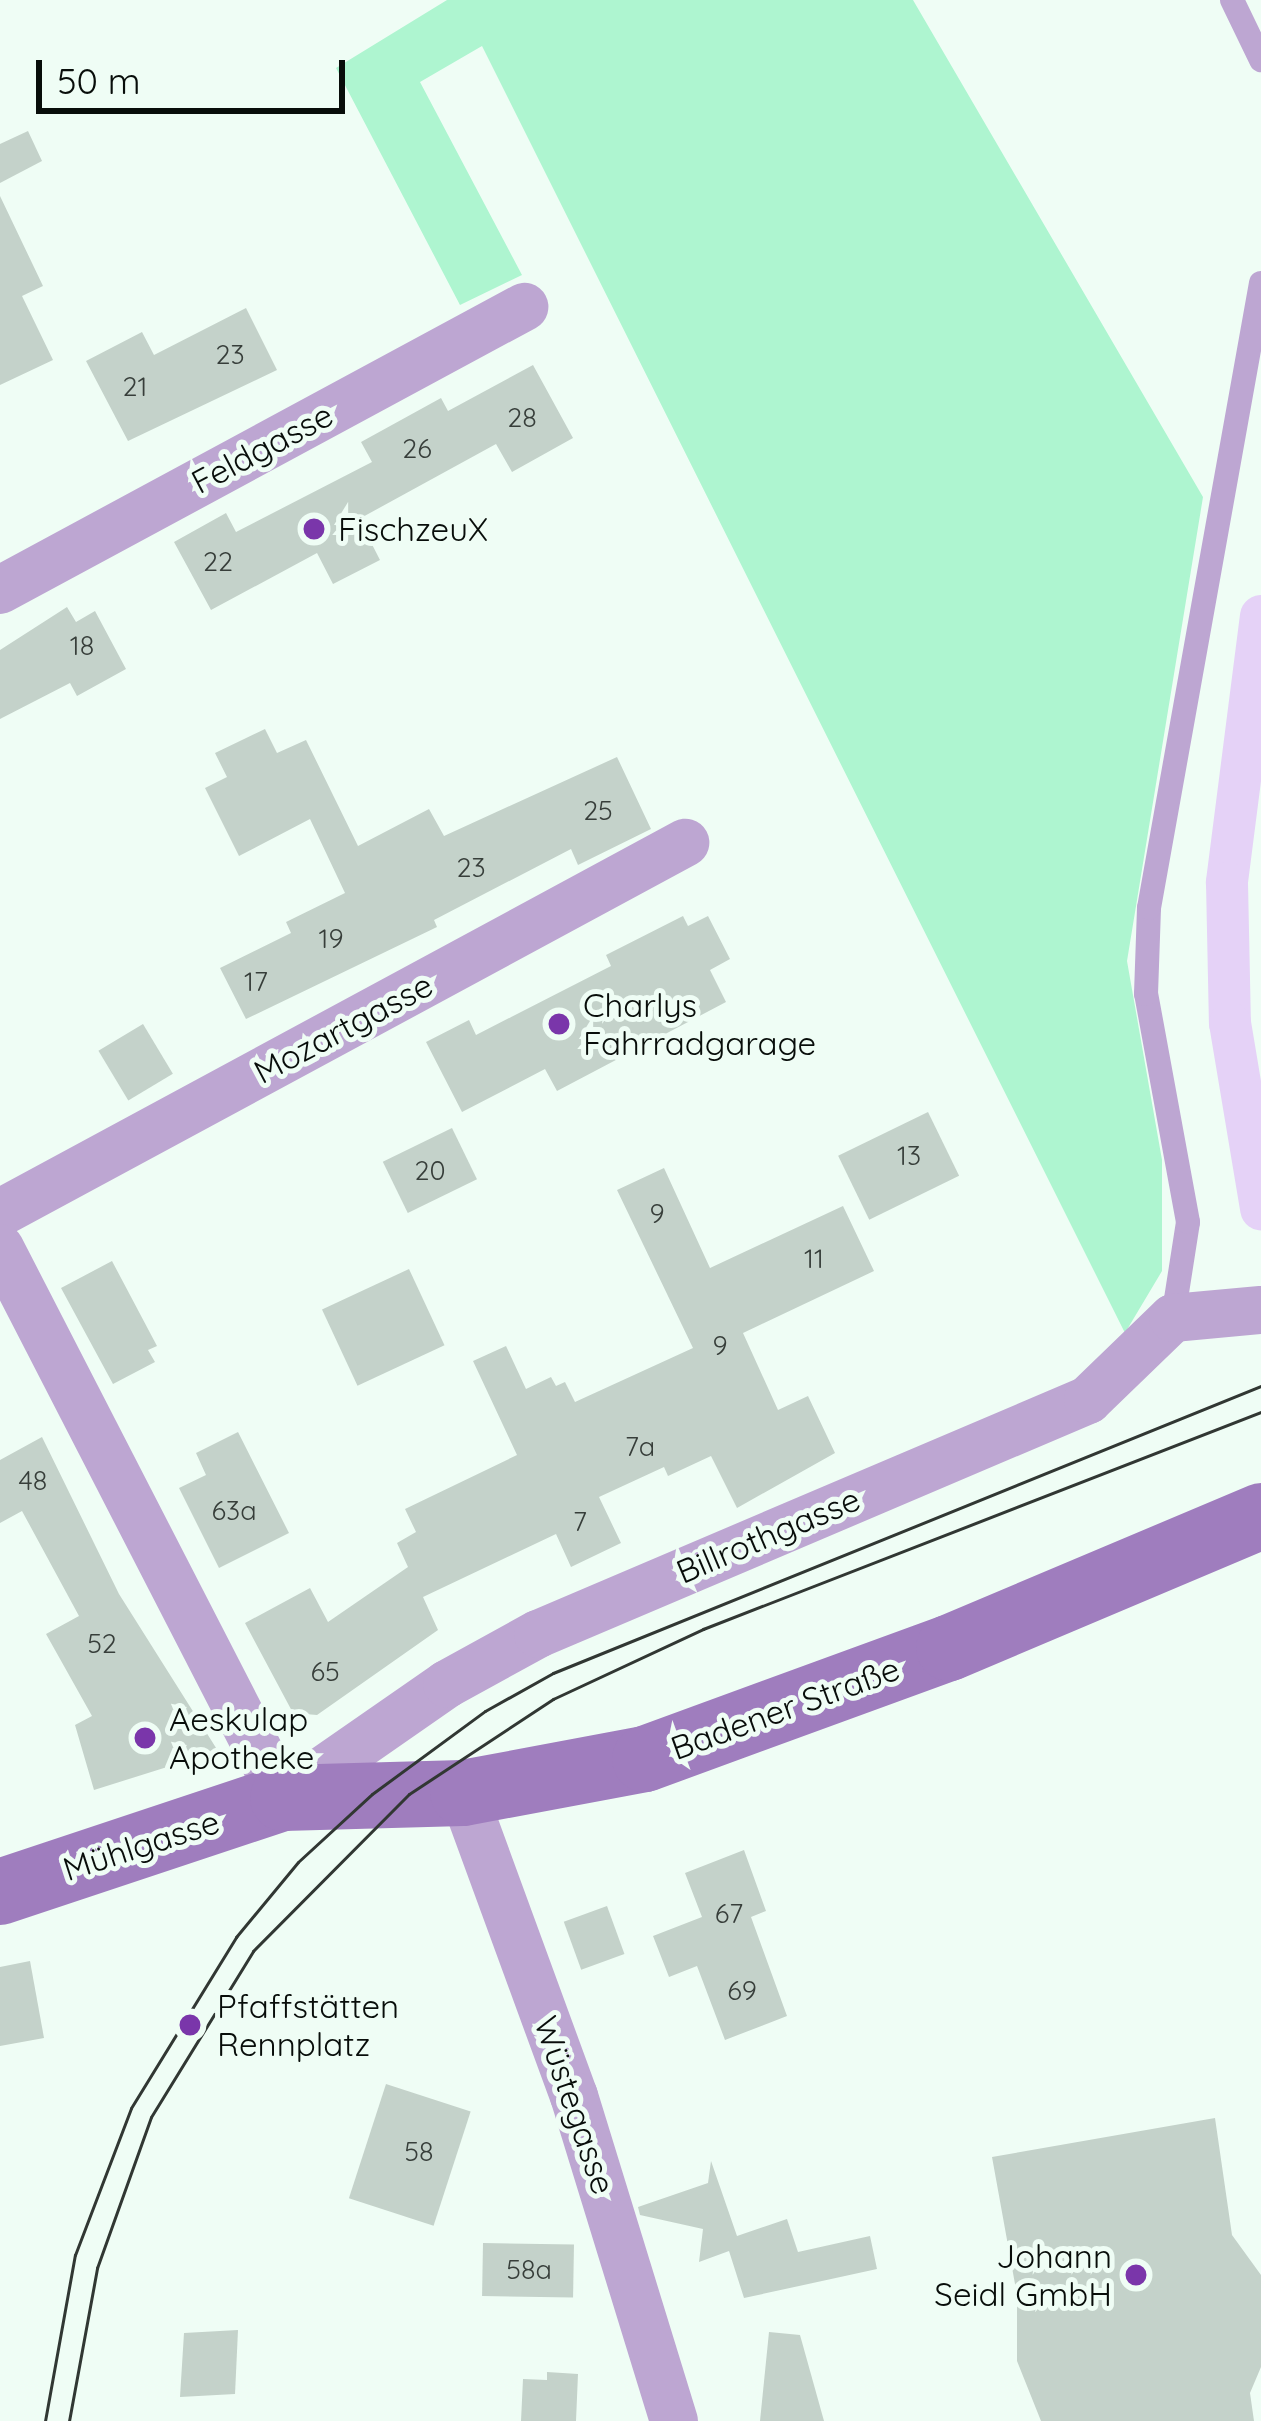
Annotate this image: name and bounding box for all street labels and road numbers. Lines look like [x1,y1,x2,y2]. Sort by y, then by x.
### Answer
street label: Feldgasse [185,394,339,502]
street label: Mozartgasse [247,964,439,1092]
street label: Billrothgasse [670,1479,866,1591]
street label: Badener Straße [665,1648,905,1768]
street label: Mühlgasse [58,1801,224,1889]
street label: Wüstegasse [526,2011,624,2199]

